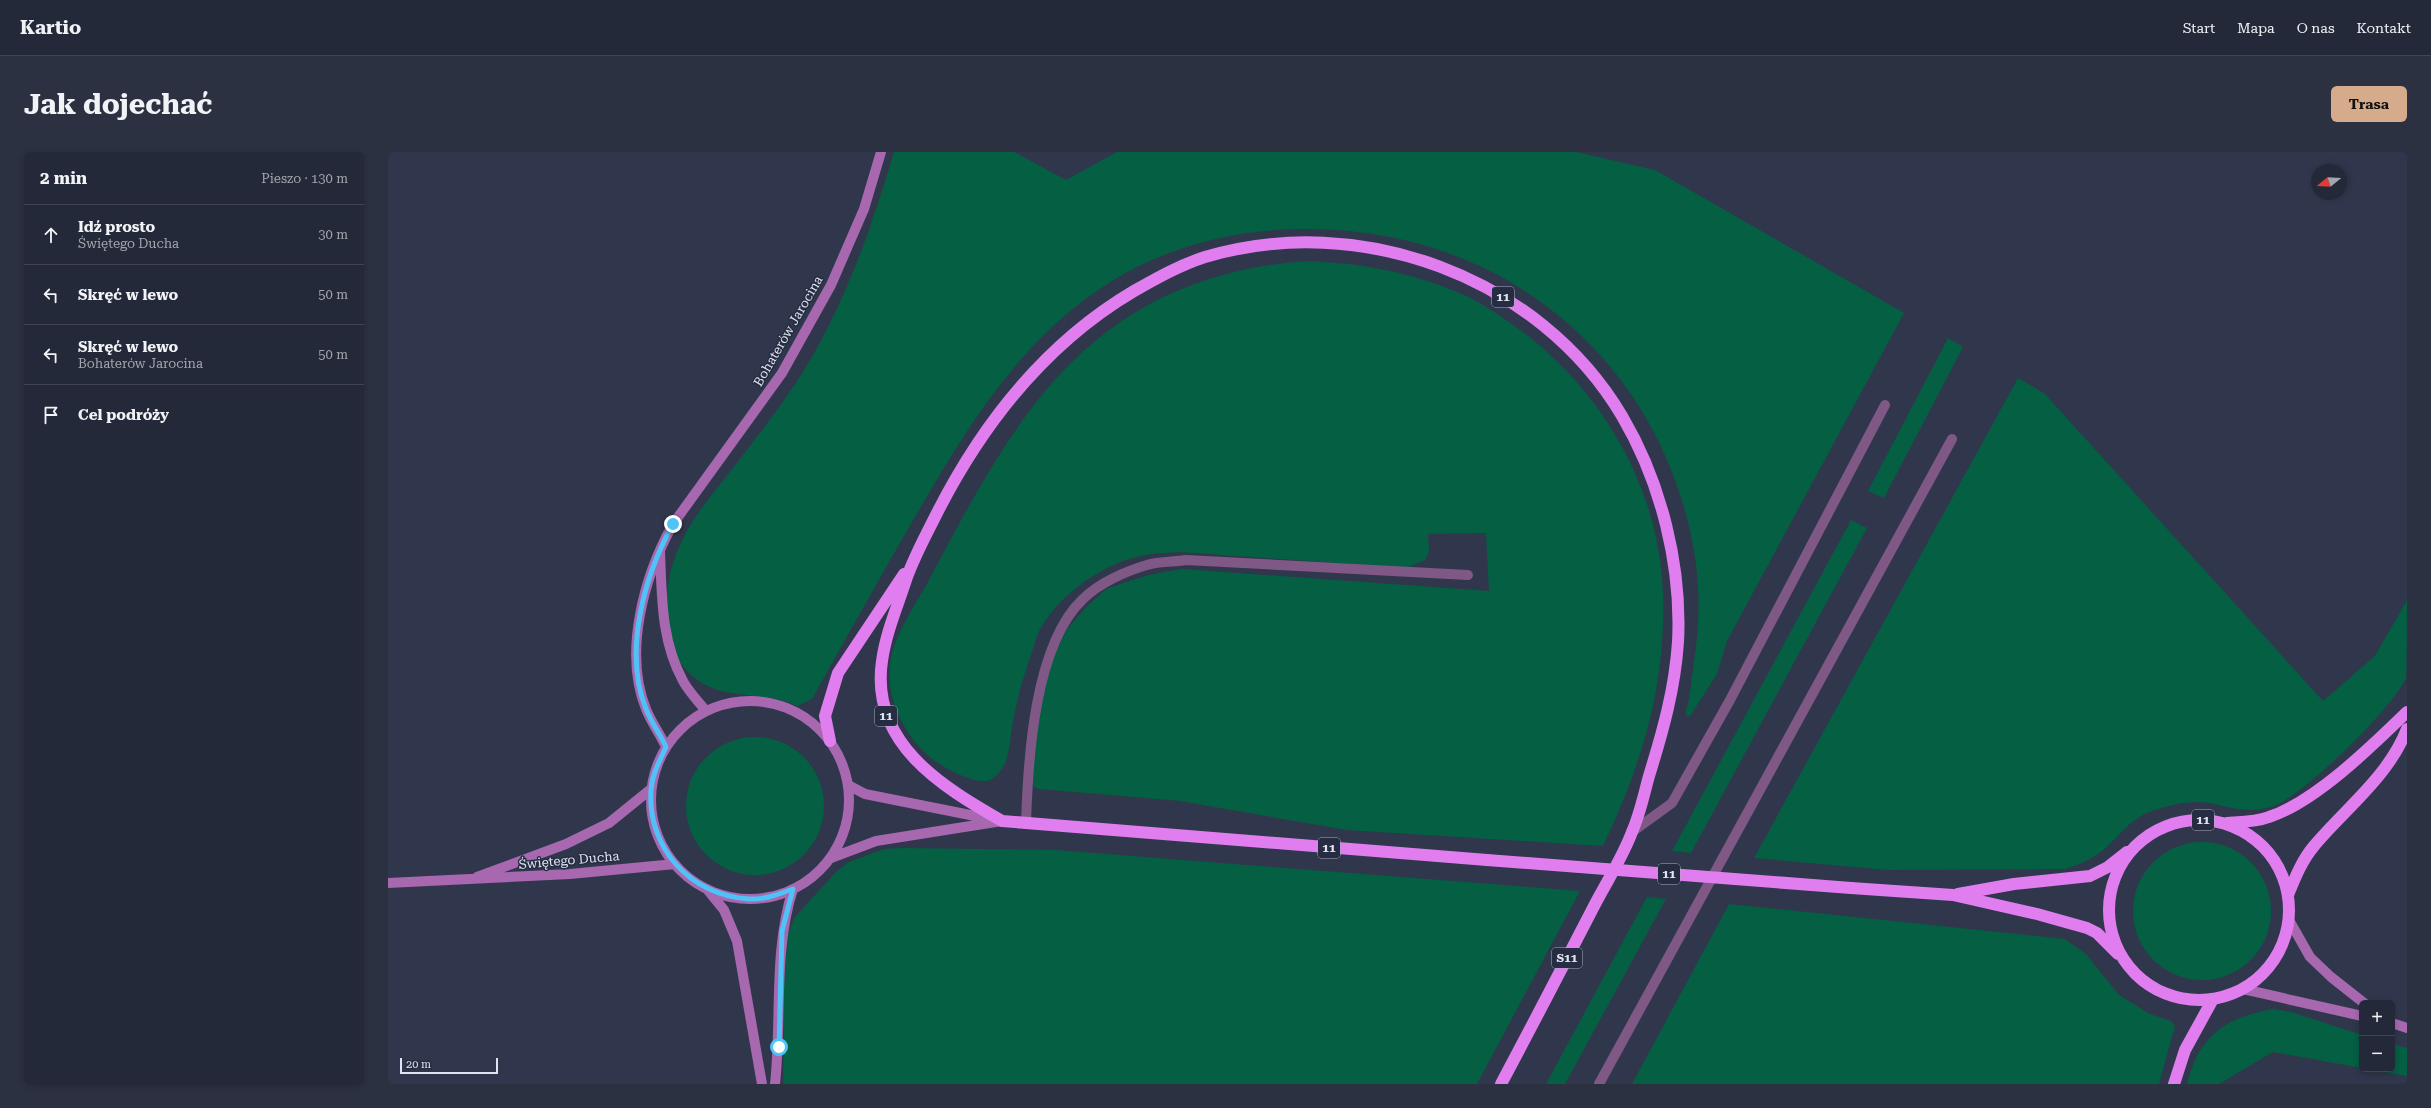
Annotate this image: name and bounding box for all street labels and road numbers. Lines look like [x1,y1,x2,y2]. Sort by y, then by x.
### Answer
street label: Bohaterów Jarocina [750,273,826,389]
road number: 11 [1492,287,1514,307]
road number: 11 [875,706,897,726]
road number: 11 [2192,810,2214,830]
road number: 11 [1318,838,1340,858]
street label: Świętego Ducha [518,847,620,872]
road number: 11 [1658,864,1680,884]
road number: S11 [1552,948,1582,968]

